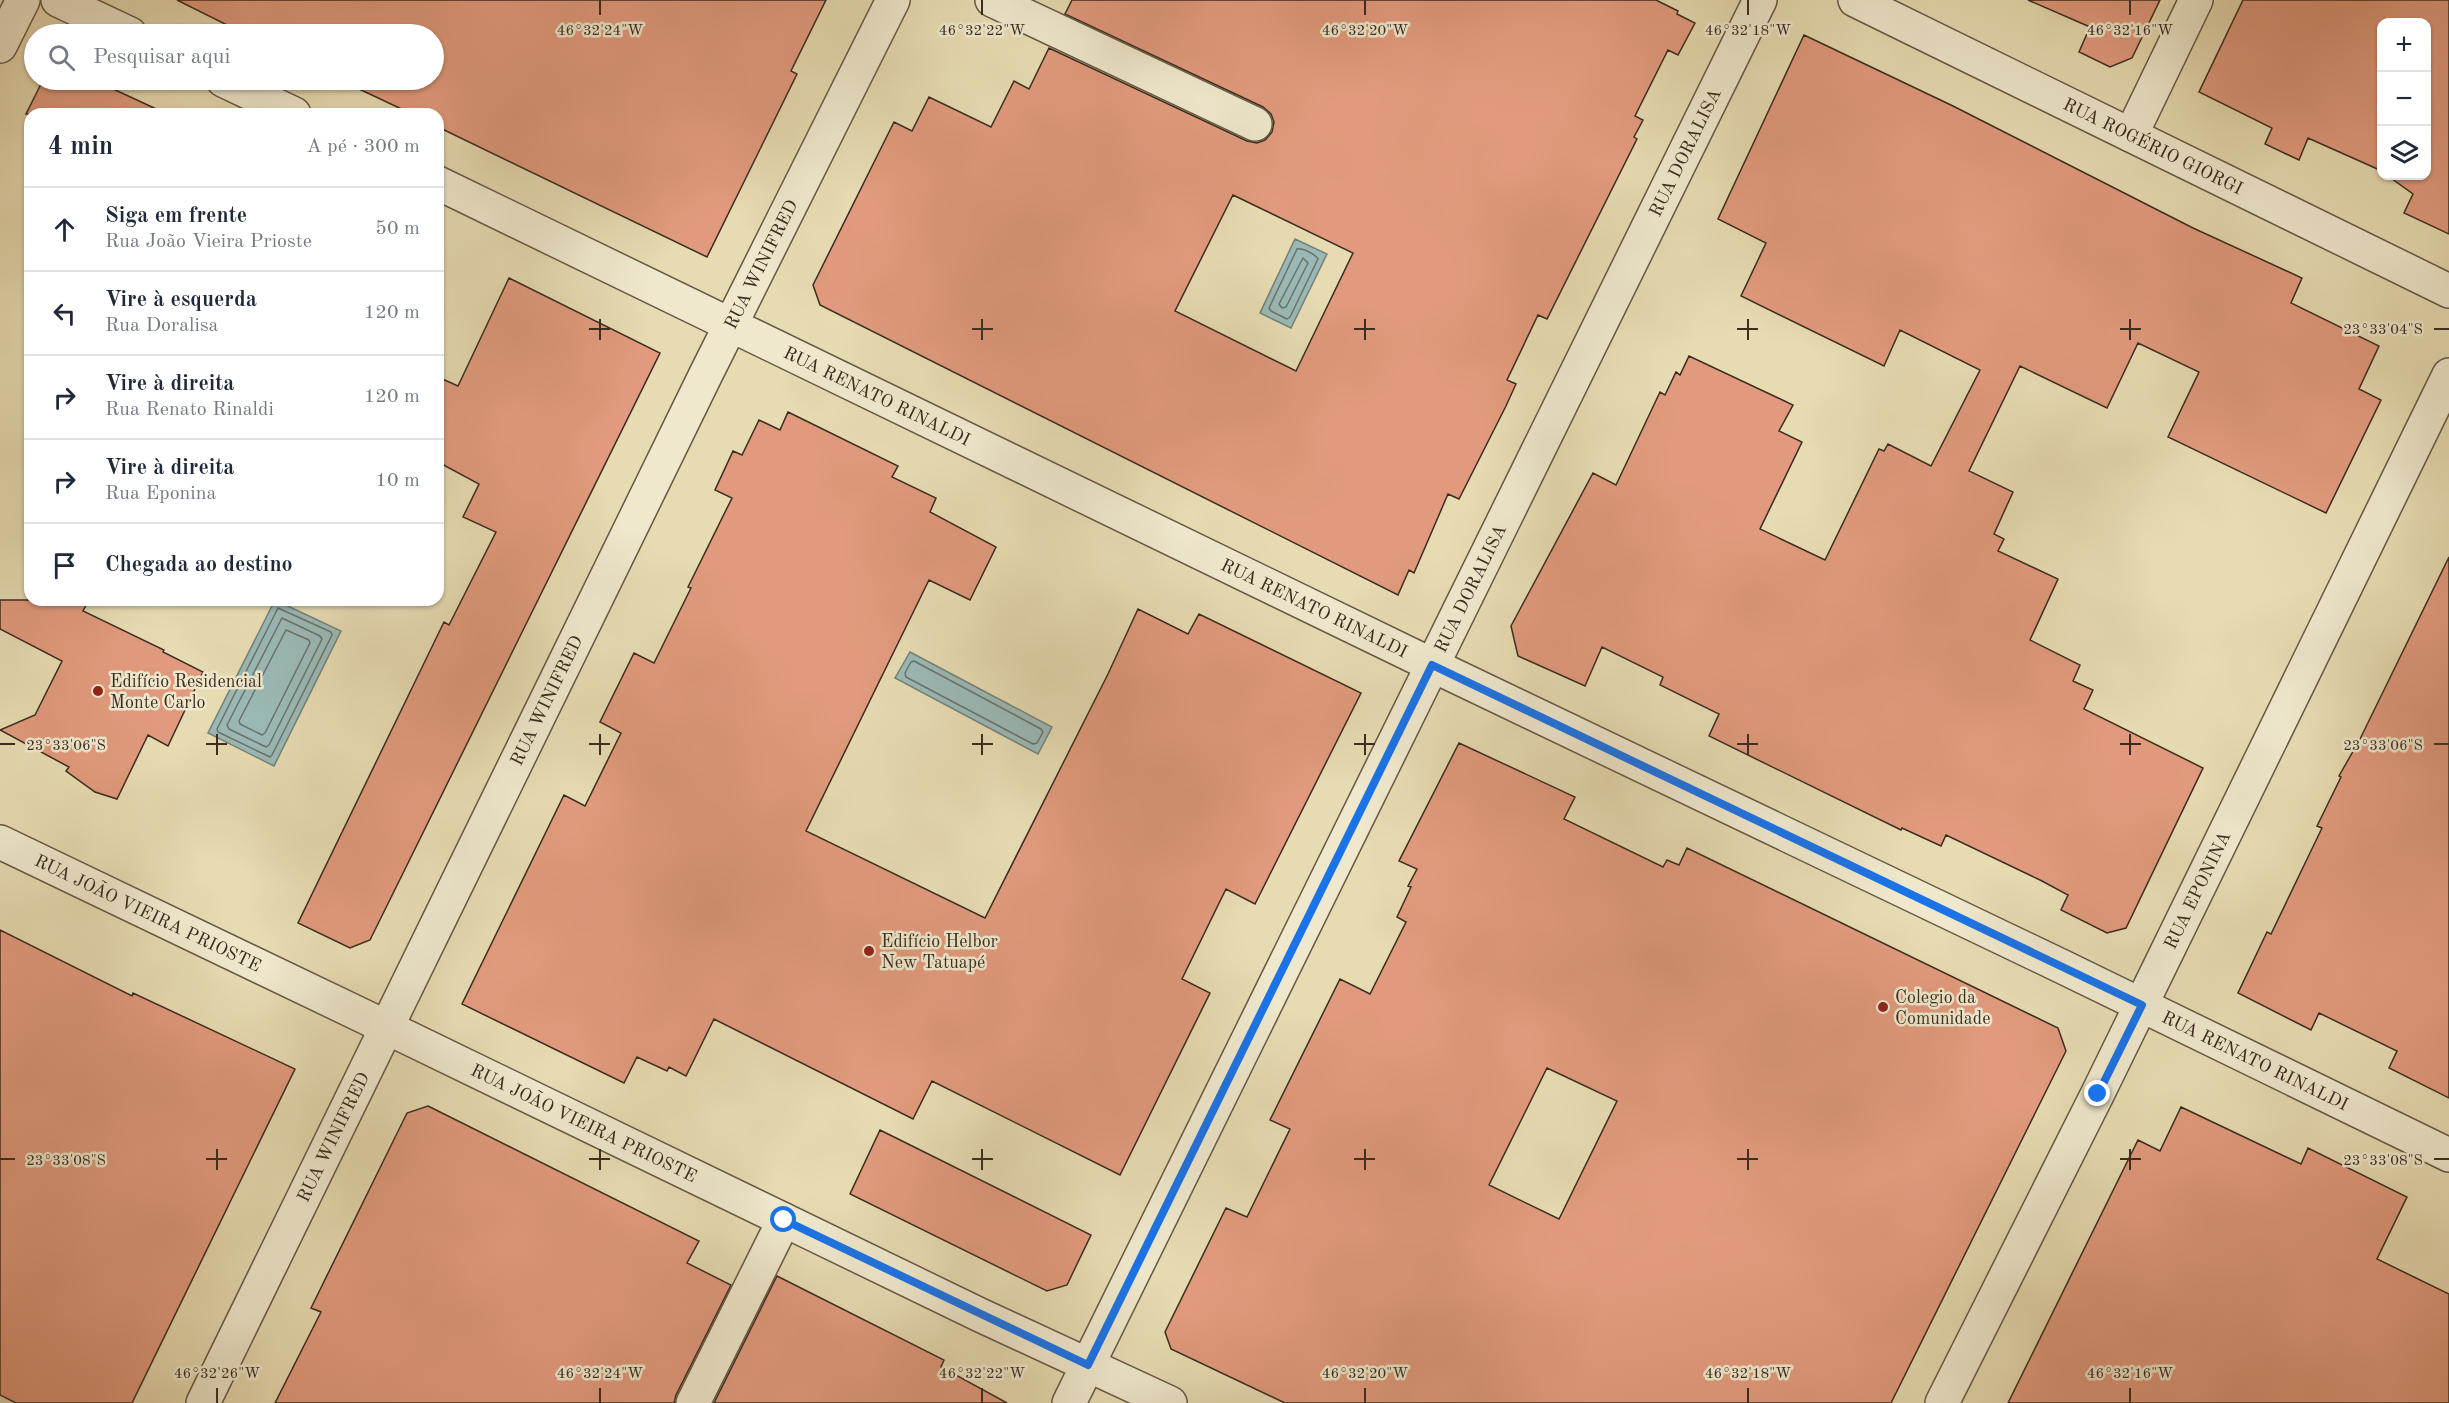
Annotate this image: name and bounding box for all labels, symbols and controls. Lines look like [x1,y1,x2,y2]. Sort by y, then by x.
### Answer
map controls [2377,18,2431,180]
button: + [2377,18,2431,72]
search box [24,24,444,90]
text: 46°32'24"W [557,24,643,39]
text: 46°32'22"W [939,24,1025,39]
text: 46°32'20"W [1322,24,1408,39]
text: 46°32'18"W [1705,24,1791,39]
text: 46°32'16"W [2087,24,2173,39]
icon: search [45,41,78,74]
text: Pesquisar aqui [93,46,230,68]
button: − [2377,72,2431,126]
street label: RUA DORALISA [1647,86,1725,220]
street label: RUA ROGÉRIO GIORGI [2060,95,2245,198]
button: layers [2377,126,2431,180]
text: 4 min [48,134,113,160]
text: A pé · 300 m [306,137,420,157]
street label: RUA WINIFRED [722,197,802,332]
text: Siga em frente [105,205,247,227]
icon: ahead [48,213,81,246]
text: 50 m [375,219,420,239]
text: Rua João Vieira Prioste [105,232,312,252]
text: Vire à esquerda [105,289,257,311]
icon: left [48,297,81,330]
text: 120 m [364,303,420,323]
text: Rua Doralisa [105,316,218,336]
text: 23°33'04"S [2343,323,2423,338]
street label: RUA RENATO RINALDI [781,344,973,450]
text: Vire à direita [105,373,235,395]
icon: right [48,381,81,414]
text: 120 m [364,387,420,407]
text: Rua Renato Rinaldi [105,400,274,420]
text: Vire à direita [105,457,235,479]
icon: right [48,465,81,498]
text: 10 m [375,471,420,491]
text: Rua Eponina [105,484,216,504]
street label: RUA DORALISA [1432,522,1510,656]
icon: arrive [48,549,81,582]
text: Chegada ao destino [105,554,293,576]
street label: RUA RENATO RINALDI [1218,556,1410,662]
street label: RUA WINIFRED [508,633,587,769]
place label: Edifício Residencial Monte Carlo [110,673,262,712]
marker: Edifício Residencial Monte Carlo [91,684,105,698]
text: 23°33'06"S [26,739,106,754]
text: 23°33'06"S [2343,739,2423,754]
street label: RUA EPONINA [2162,828,2235,952]
street label: RUA JOÃO VIEIRA PRIOSTE [31,852,263,976]
place label: Edifício Helbor New Tatuapé [881,933,999,972]
marker: Edifício Helbor New Tatuapé [862,944,876,958]
place label: Colegio da Comunidade [1895,989,1990,1028]
marker: Colegio da Comunidade [1876,1000,1890,1014]
street label: RUA RENATO RINALDI [2159,1009,2351,1114]
street label: RUA JOÃO VIEIRA PRIOSTE [468,1062,699,1186]
street label: RUA WINIFRED [295,1070,373,1205]
route end [2084,1080,2110,1106]
text: 23°33'08"S [26,1154,106,1169]
text: 23°33'08"S [2343,1154,2423,1169]
route start [770,1206,796,1232]
text: 46°32'26"W [174,1367,260,1382]
text: 46°32'24"W [557,1367,643,1382]
text: 46°32'22"W [939,1367,1025,1382]
text: 46°32'20"W [1322,1367,1408,1382]
text: 46°32'18"W [1705,1367,1791,1382]
text: 46°32'16"W [2087,1367,2173,1382]

